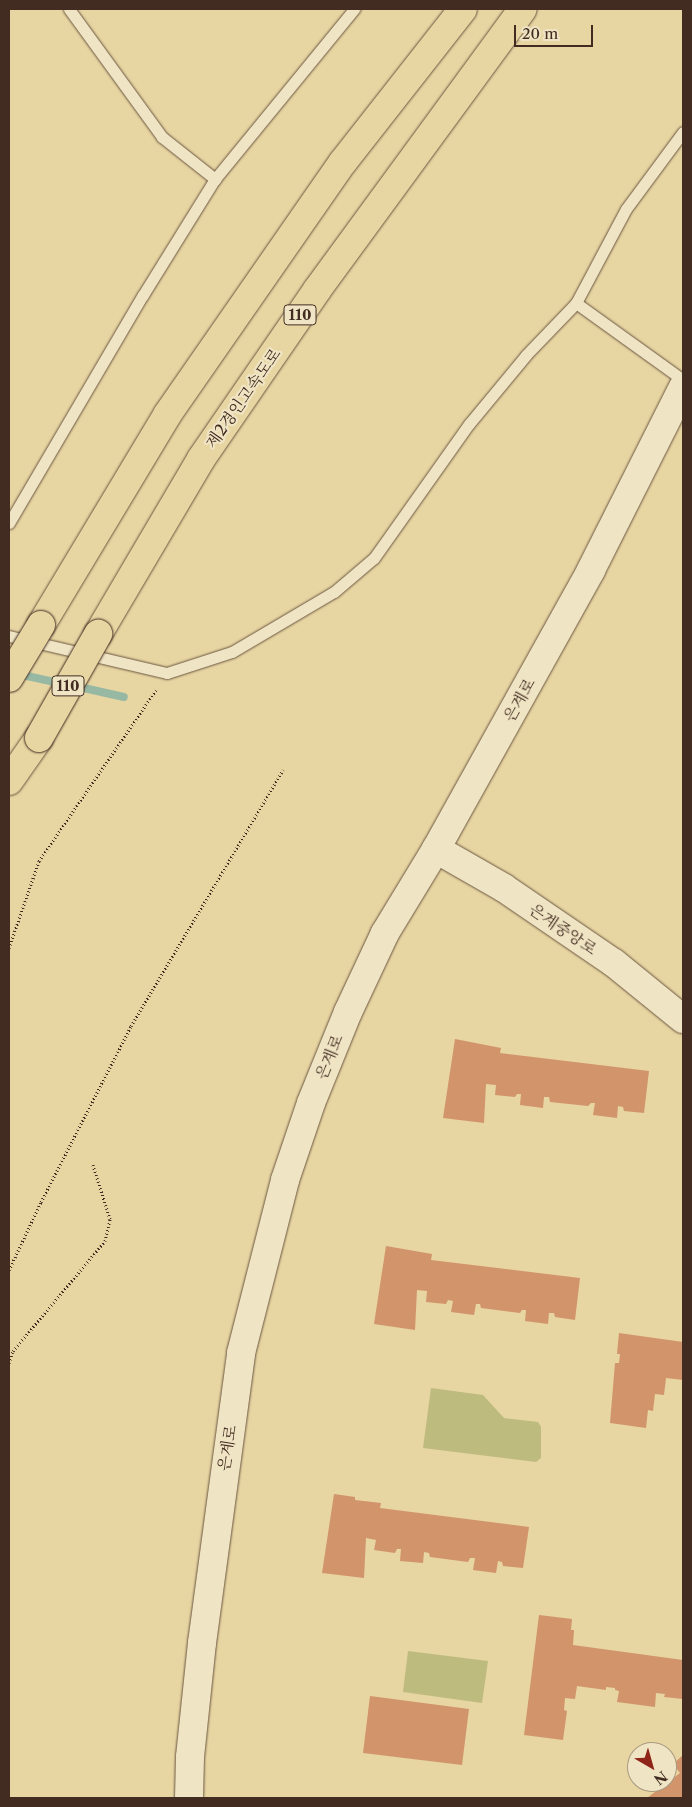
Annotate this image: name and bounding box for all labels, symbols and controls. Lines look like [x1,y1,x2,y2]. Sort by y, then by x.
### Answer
scale bar [517,15,596,47]
text: 20 m [522,24,558,43]
road number: 110 [282,302,318,328]
street label: 제2경인고속도로 [201,344,285,452]
road number: 110 [50,674,86,698]
street label: 은계로 [499,675,539,725]
street label: 은계중앙로 [526,899,600,959]
street label: 은계로 [311,1032,347,1082]
street label: 은계로 [214,1424,240,1472]
north arrow [627,1742,677,1792]
text: N [650,1767,671,1789]

